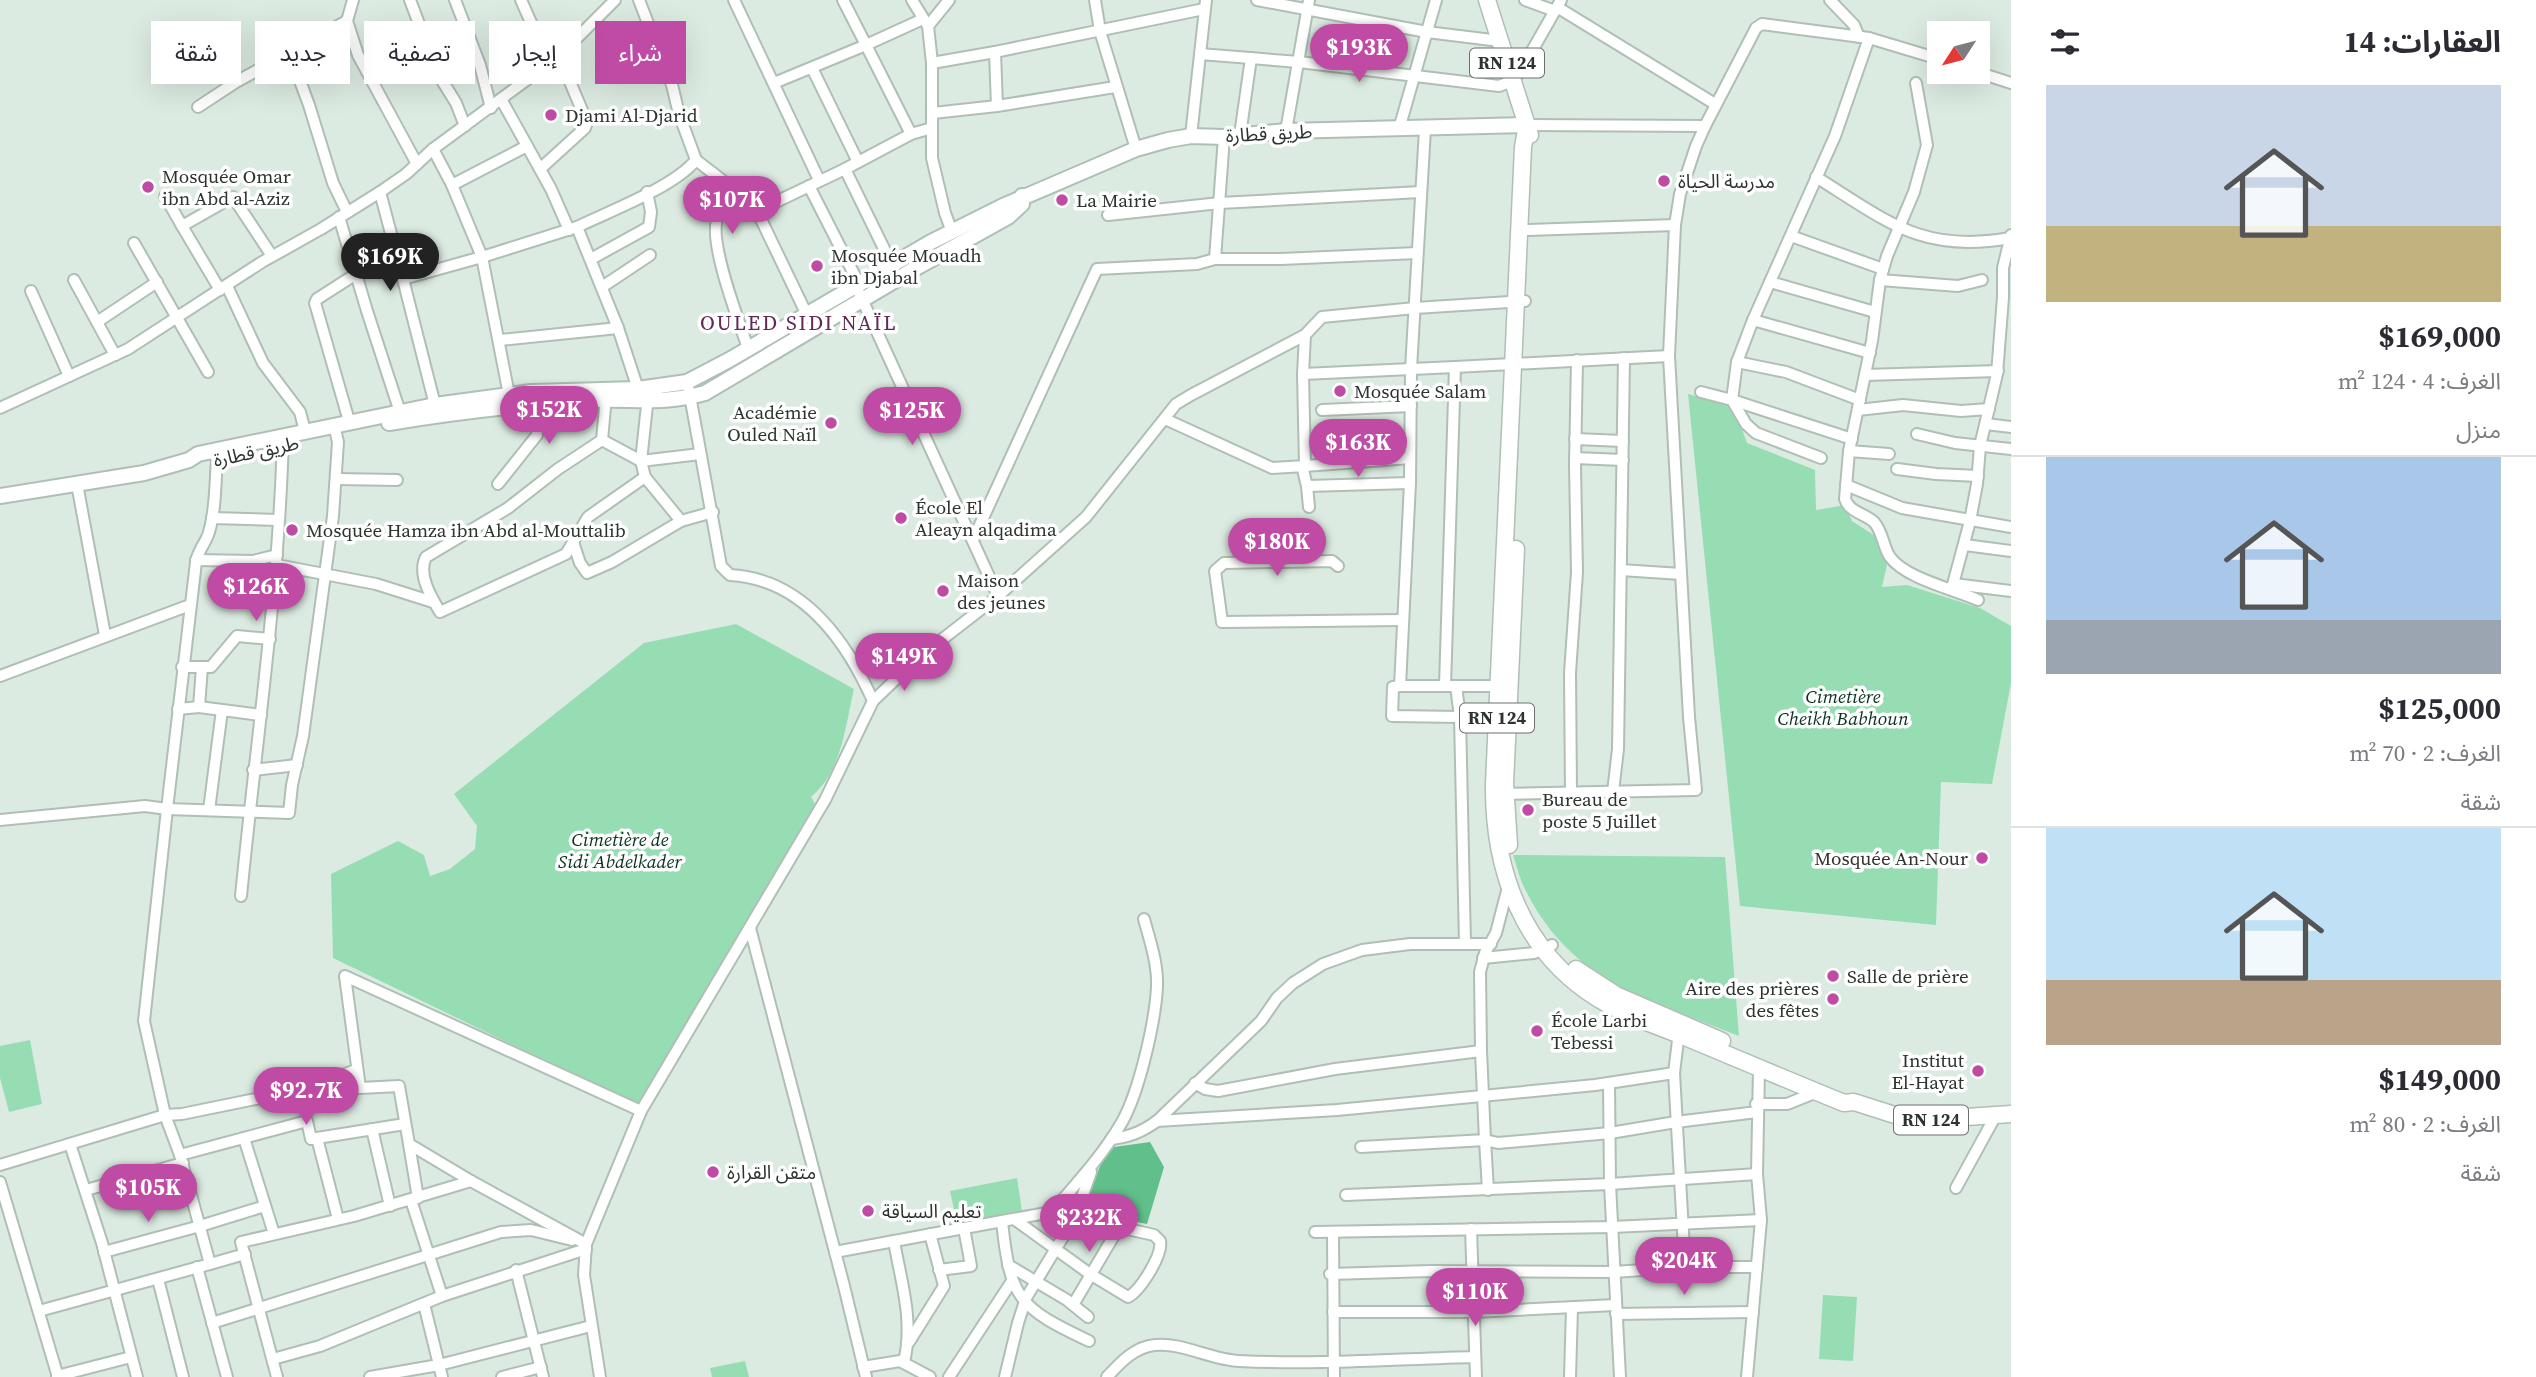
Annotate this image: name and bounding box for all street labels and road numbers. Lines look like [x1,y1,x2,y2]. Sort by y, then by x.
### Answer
road number: RN 124 [1470,48,1544,78]
street label: طريق قطارة [1225,118,1313,148]
street label: طريق قطارة [211,429,301,473]
road number: RN 124 [1460,704,1534,732]
road number: RN 124 [1894,1106,1968,1134]

